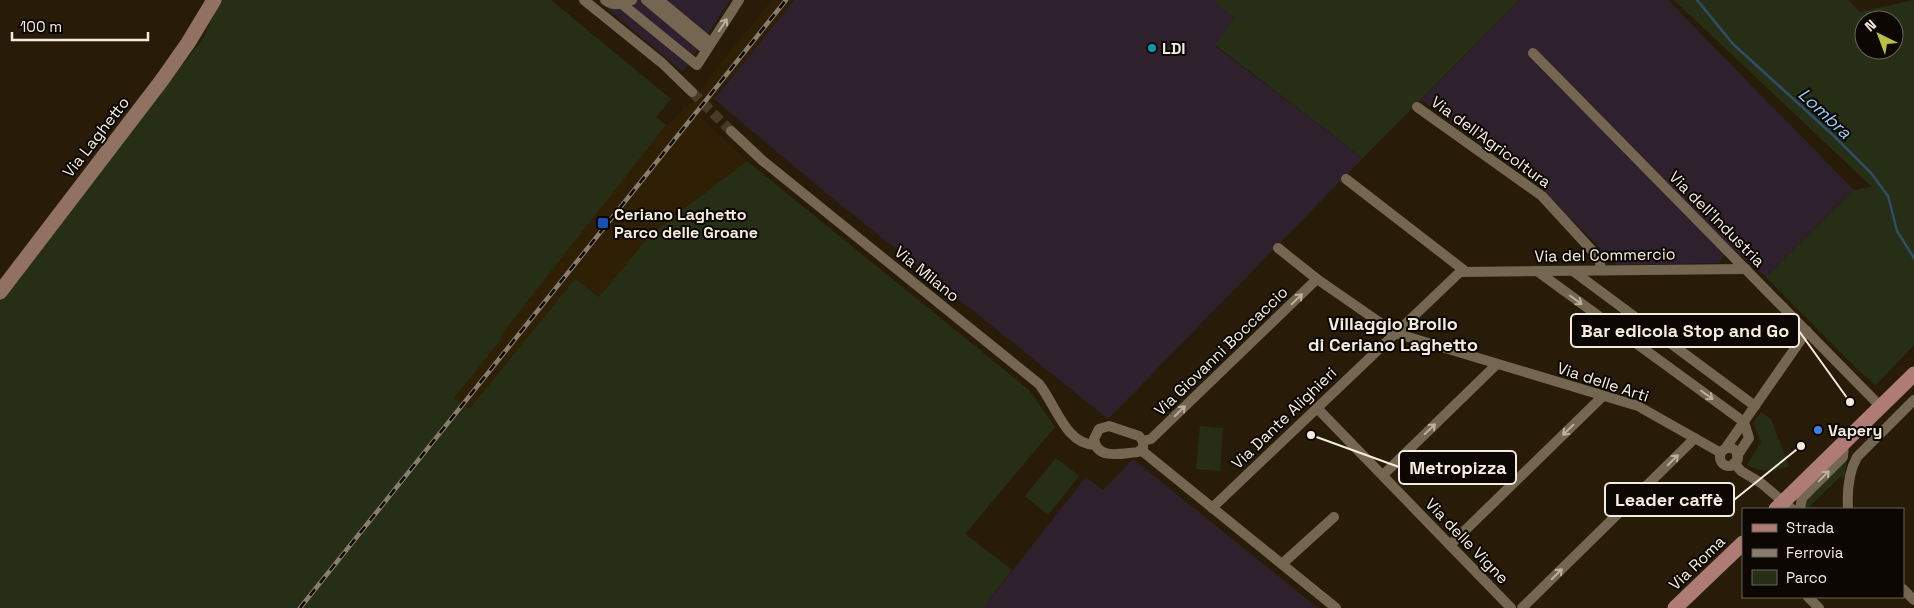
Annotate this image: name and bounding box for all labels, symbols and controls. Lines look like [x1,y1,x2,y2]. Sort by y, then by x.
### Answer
scale bar [12,10,149,42]
north arrow [1854,10,1904,60]
text: N [1861,16,1880,35]
text: 100 m [20,17,62,36]
one-way arrow [718,18,728,32]
place label: LDI [1162,38,1186,59]
marker: LDI [1146,42,1158,54]
water label: Lombra [1793,82,1857,144]
street label: Via dell'Agricoltura [1427,91,1555,193]
street label: Via Laghetto [58,92,134,182]
street label: Via dell'Industria [1665,167,1769,271]
place label: Ceriano Laghetto Parco delle Groane [614,204,758,243]
marker: Ceriano Laghetto Parco delle Groane [596,216,610,230]
street label: Via Milano [890,241,964,307]
street label: Via del Commercio [1534,243,1676,267]
street label: Via Giovanni Boccaccio [1150,282,1292,420]
one-way arrow [1291,293,1304,305]
one-way arrow [1569,294,1582,305]
district label: Villaggio Brollo di Ceriano Laghetto [1308,312,1478,356]
callout: Bar edicola Stop and Go [1571,314,1799,347]
text: Bar edicola Stop and Go [1581,319,1789,342]
street label: Via delle Arti [1554,357,1652,407]
street label: Via Dante Alighieri [1227,362,1341,474]
one-way arrow [1700,390,1714,400]
one-way arrow [1174,405,1187,417]
place label: Vapery [1828,420,1882,441]
one-way arrow [1424,423,1436,435]
one-way arrow [1561,424,1574,436]
marker: Vapery [1812,424,1824,436]
callout: Metropizza [1399,451,1516,484]
one-way arrow [1666,454,1679,466]
text: Metropizza [1409,456,1507,479]
one-way arrow [1818,470,1830,482]
callout: Leader caffè [1605,483,1734,516]
text: Leader caffè [1615,488,1723,511]
street label: Via delle Vigne [1421,494,1513,588]
legend [1742,508,1904,598]
text: Strada [1786,518,1835,537]
street label: Via Roma [1664,531,1730,595]
text: Ferrovia [1786,543,1844,562]
one-way arrow [1551,568,1563,580]
text: Parco [1786,568,1827,587]

